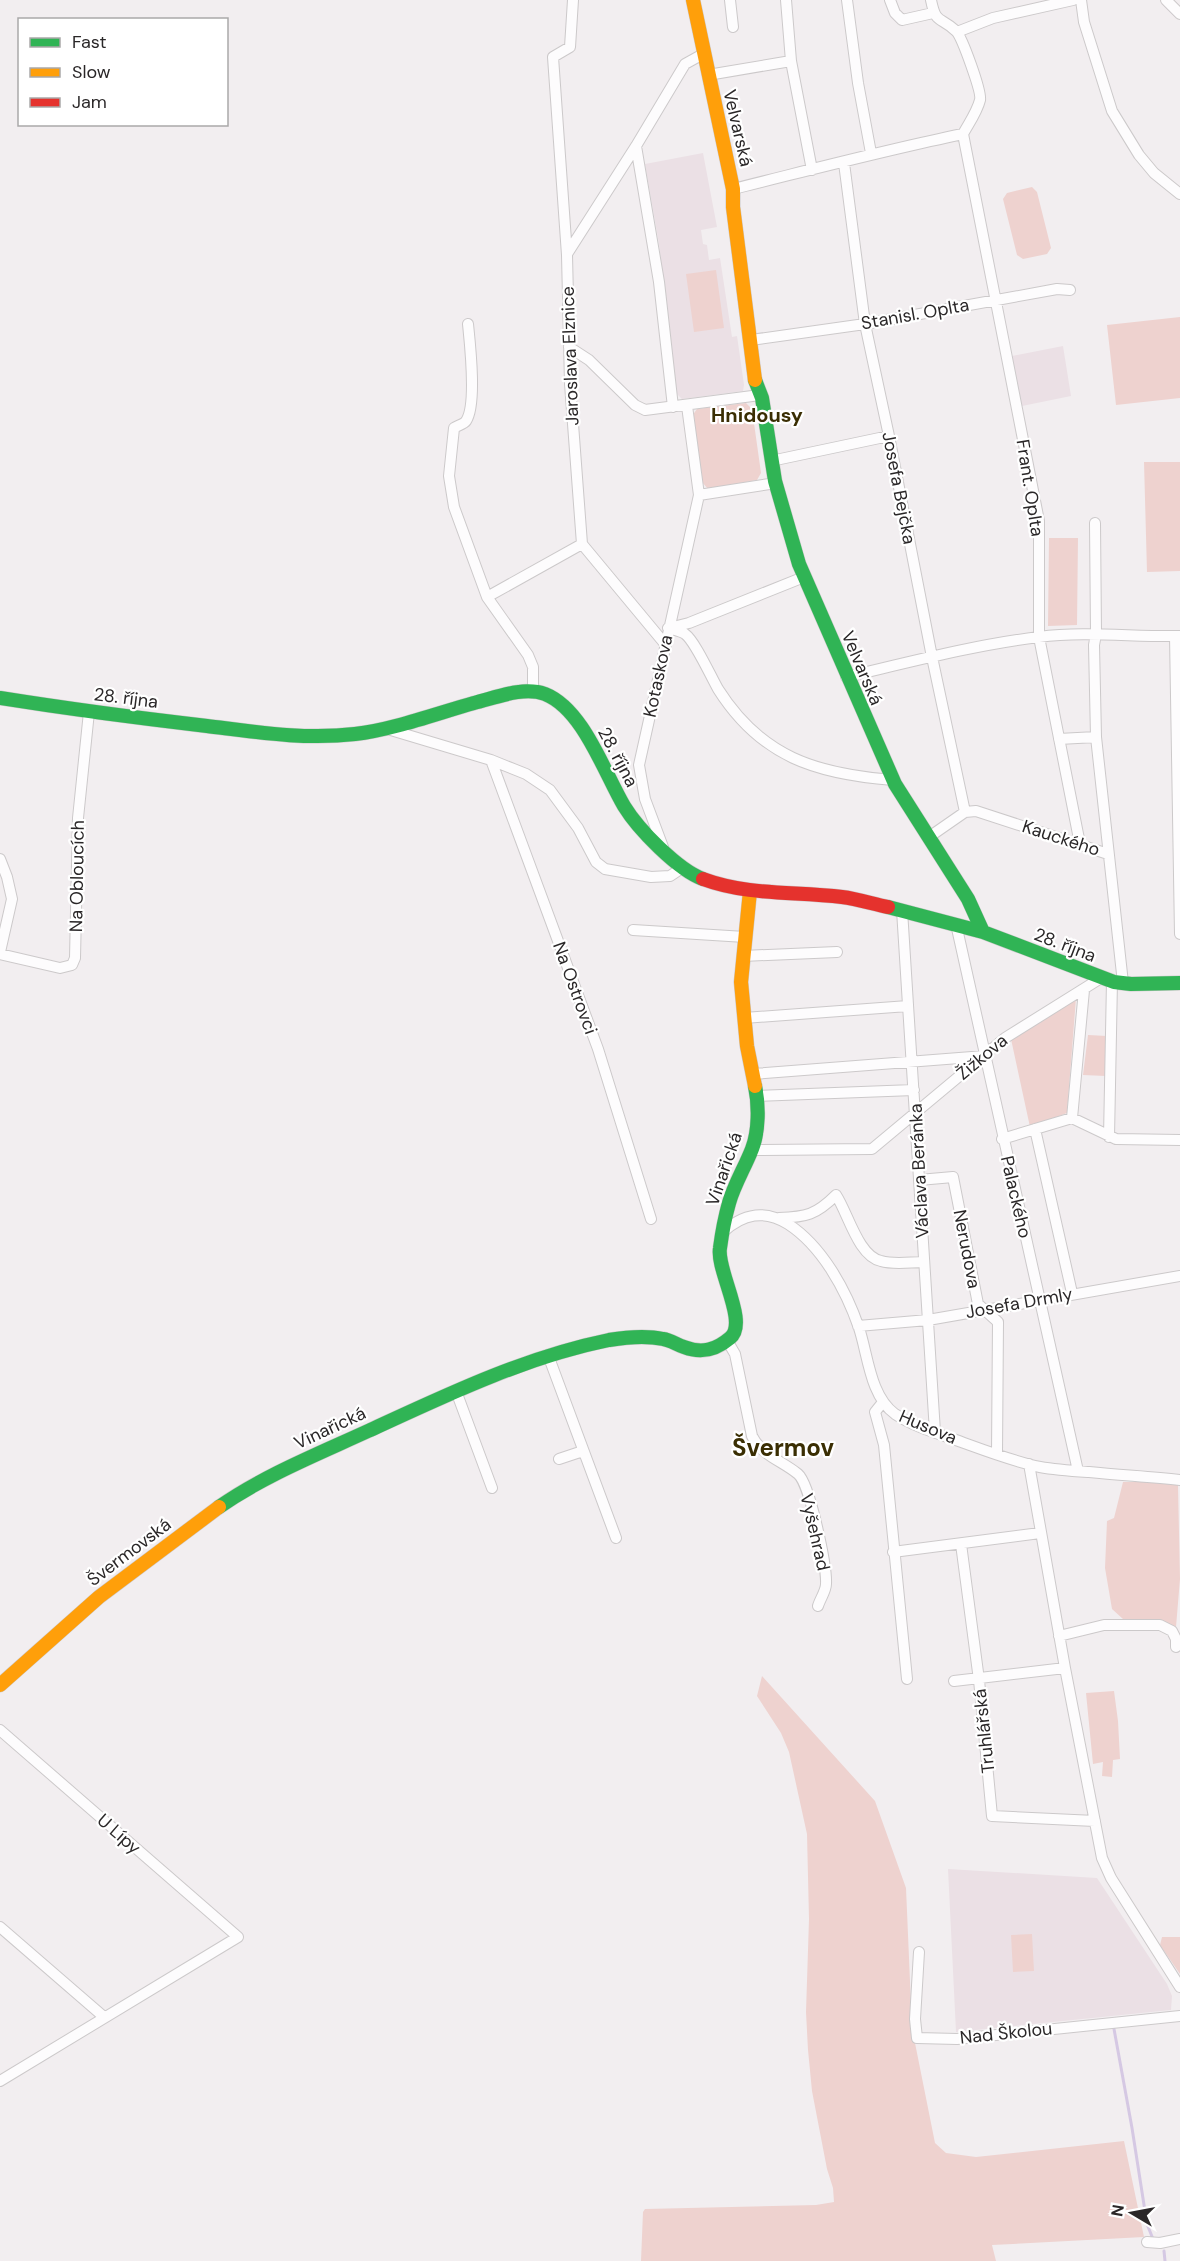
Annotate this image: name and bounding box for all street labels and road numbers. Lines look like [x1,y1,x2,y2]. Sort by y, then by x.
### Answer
street label: Velvarská [717,87,759,169]
street label: Jaroslava Elznice [556,286,584,426]
street label: Stanisl. Oplta [859,293,971,335]
street label: Josefa Bejčka [876,430,922,546]
street label: Frant. Oplta [1010,438,1050,538]
street label: Velvarská [836,627,888,709]
street label: Kotaskova [638,633,678,719]
street label: 28. října [93,682,159,714]
street label: 28. října [592,723,644,791]
street label: Kauckého [1019,814,1103,862]
street label: Na Obloucích [64,820,90,932]
street label: 28. října [1031,922,1099,968]
street label: Na Ostrovci [547,938,603,1038]
street label: Žižkova [951,1029,1013,1085]
street label: Václava Beránka [903,1103,935,1239]
street label: Vinařická [700,1129,748,1209]
street label: Palackého [995,1154,1037,1240]
street label: Nerudova [948,1207,986,1291]
street label: Josefa Drmly [964,1282,1074,1324]
street label: Vinařická [290,1401,370,1455]
street label: Husova [895,1404,961,1450]
street label: Vyšehrad [794,1491,836,1573]
street label: Švermovská [82,1512,176,1592]
street label: Truhlářská [968,1688,1000,1774]
street label: U Lípy [92,1808,146,1860]
street label: Nad Školou [959,2016,1053,2050]

